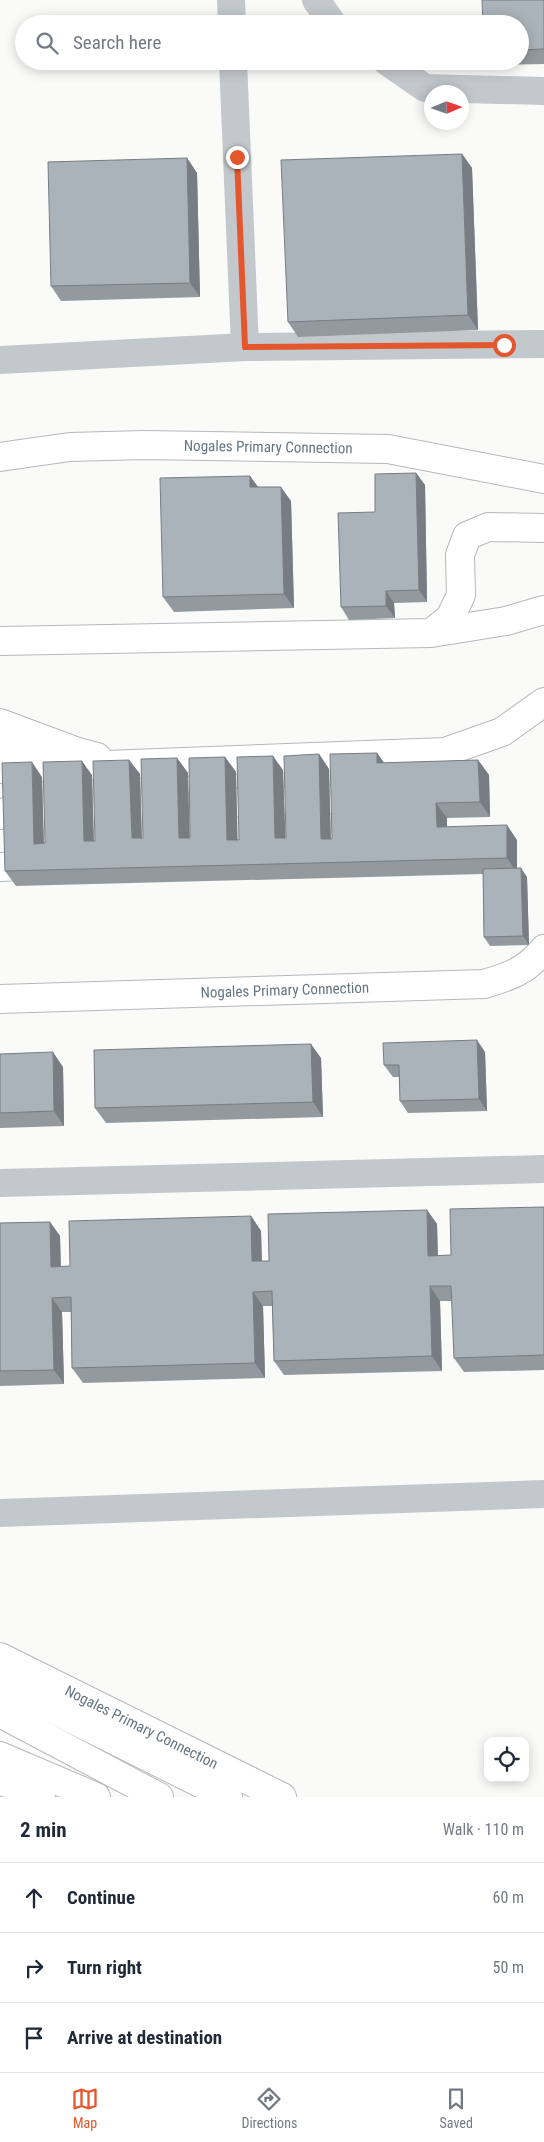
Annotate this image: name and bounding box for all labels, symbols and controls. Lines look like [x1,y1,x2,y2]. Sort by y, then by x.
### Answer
search box [15,15,529,70]
icon: search [33,29,61,57]
text: Search here [73,31,161,54]
north arrow [424,85,469,130]
route end [226,146,249,169]
route start [493,334,516,357]
street label: Nogales Primary Connection [184,437,353,457]
street label: Nogales Primary Connection [200,979,369,1002]
street label: Nogales Primary Connection [62,1682,221,1773]
map controls [484,1737,529,1782]
button: locate [484,1737,529,1782]
text: 2 min [20,1818,67,1842]
text: Walk · 110 m [443,1820,524,1839]
icon: ahead [20,1884,48,1912]
text: Continue [67,1886,135,1909]
text: 60 m [492,1888,524,1907]
icon: right [20,1954,48,1982]
text: Turn right [67,1956,142,1979]
text: 50 m [492,1958,524,1977]
icon: arrive [20,2024,48,2052]
text: Arrive at destination [67,2026,222,2049]
tab: Map [71,2085,99,2131]
tab: Directions [241,2085,297,2131]
tab: Saved [440,2085,473,2131]

